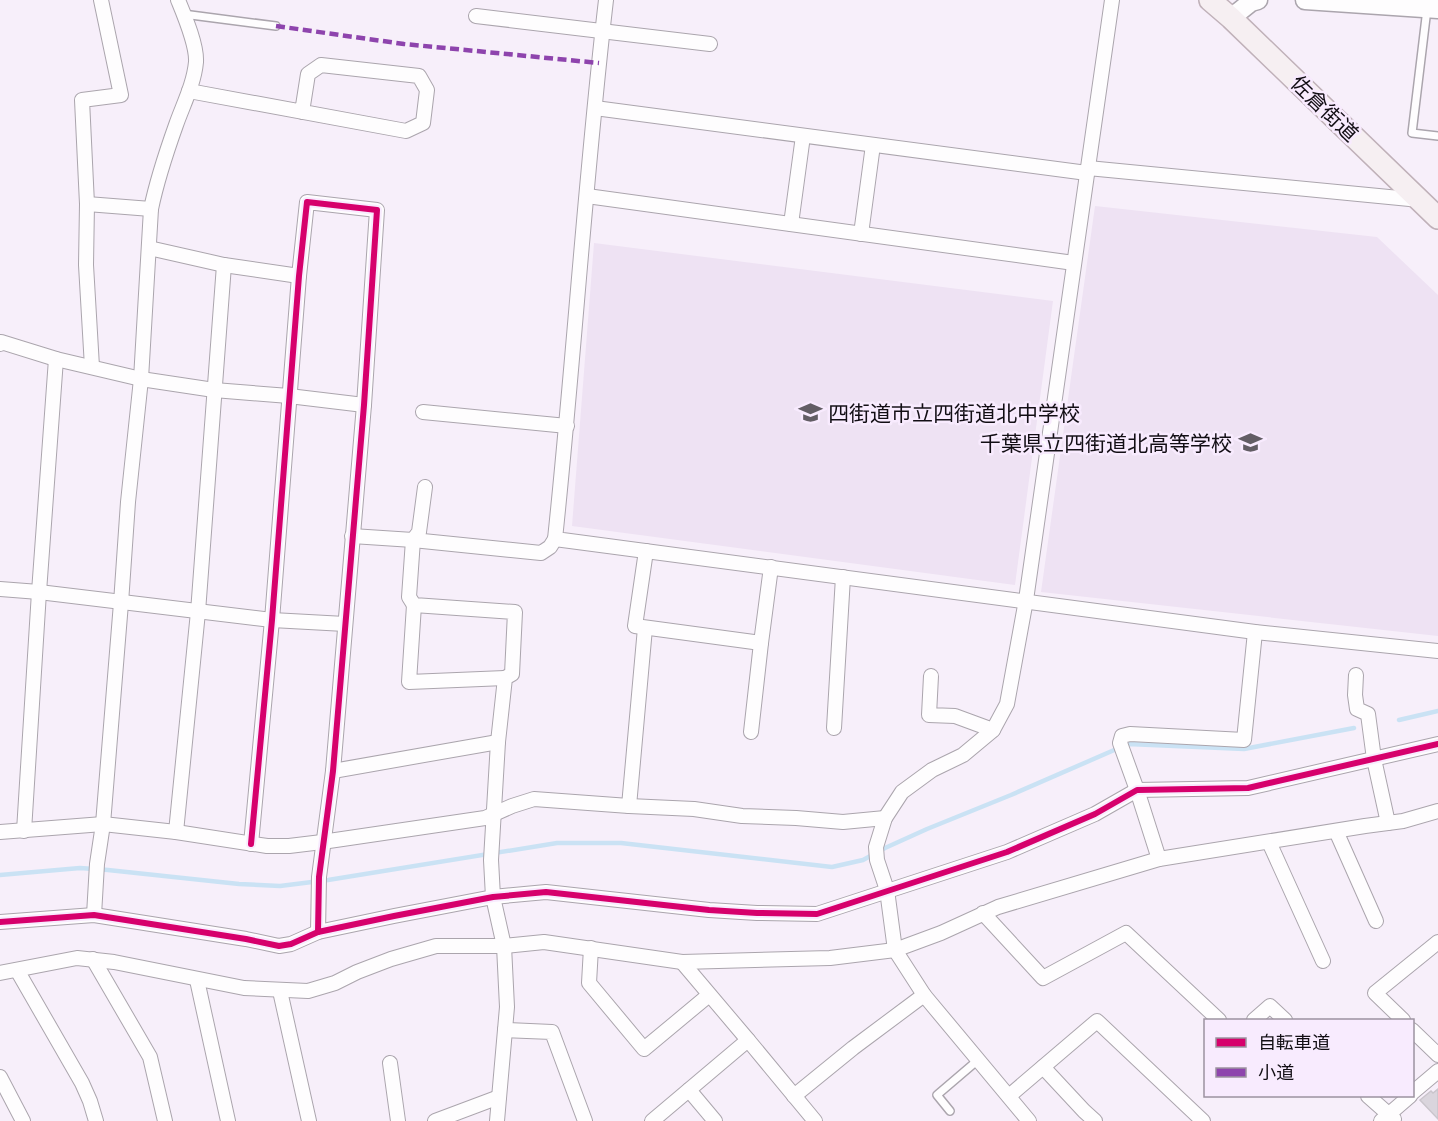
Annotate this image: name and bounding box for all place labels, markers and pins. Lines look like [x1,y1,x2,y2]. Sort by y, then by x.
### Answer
place label: 四街道市立四街道北中学校 [828,399,1080,427]
school or university icon: 四街道市立四街道北中学校 [797,400,823,426]
place label: 千葉県立四街道北高等学校 [980,429,1232,457]
school or university icon: 千葉県立四街道北高等学校 [1237,430,1263,456]

